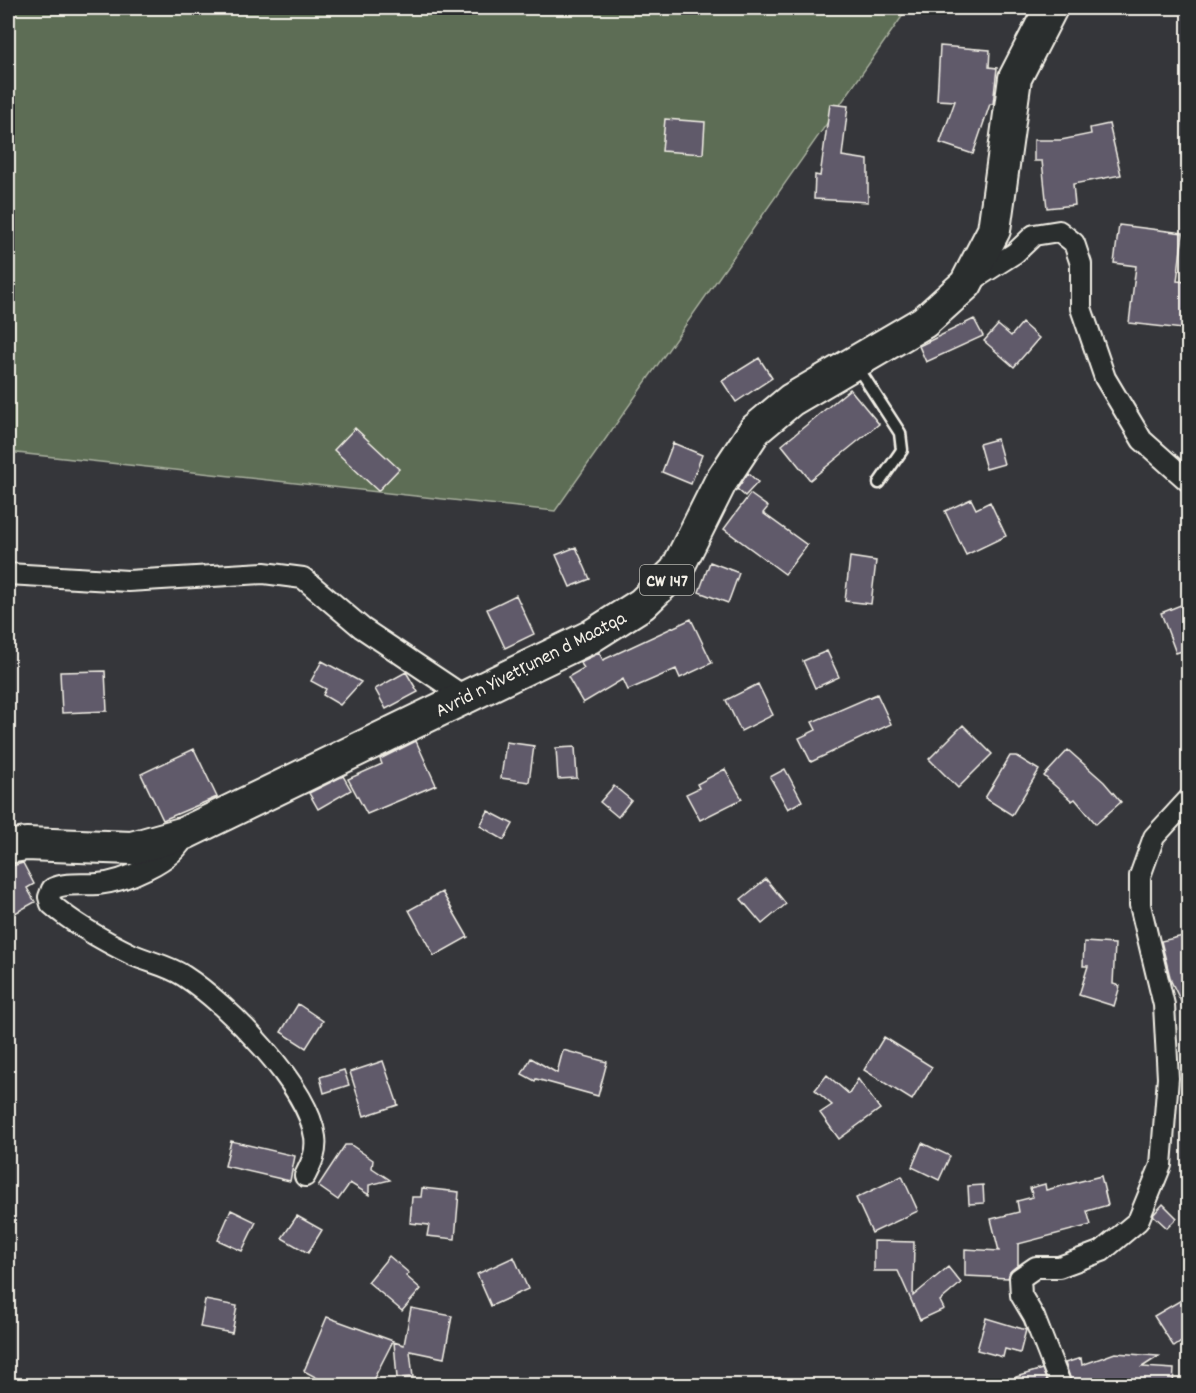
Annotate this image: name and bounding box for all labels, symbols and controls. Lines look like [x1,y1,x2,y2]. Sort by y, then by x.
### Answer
road number: CW 147 [640,565,694,595]
street label: Avrid n Yivetṛunen d Maatqa [431,605,632,726]

